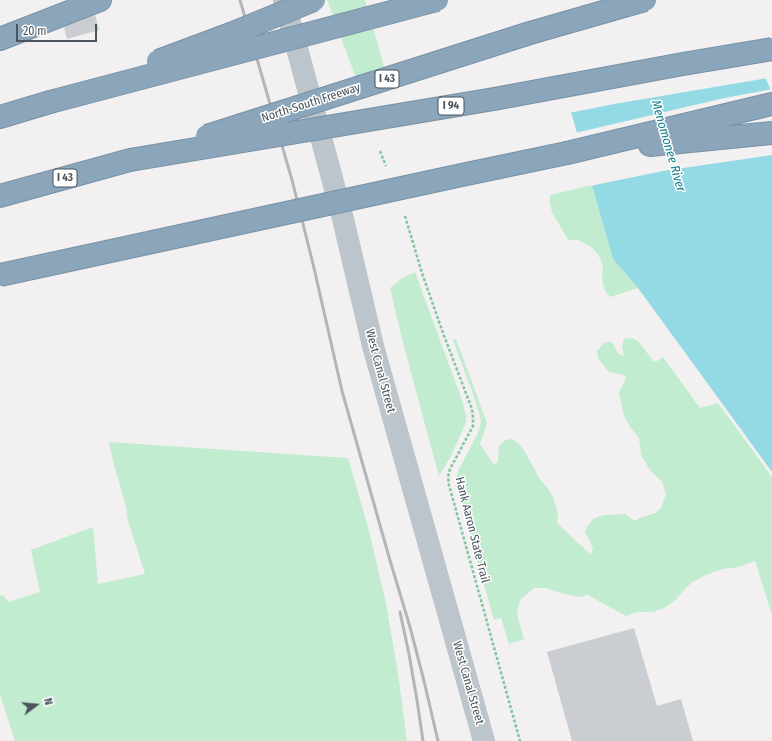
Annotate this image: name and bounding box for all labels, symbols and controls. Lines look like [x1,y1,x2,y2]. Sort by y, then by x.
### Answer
scale bar [18,16,99,42]
text: 20 m [23,24,47,38]
road number: I 43 [375,70,399,88]
street label: North-South Freeway [260,80,362,126]
road number: I 94 [438,97,464,115]
water label: Menomonee River [647,98,689,194]
road number: I 43 [53,169,77,187]
street label: West Canal Street [362,328,398,414]
street label: Hank Aaron State Trail [452,476,492,584]
street label: West Canal Street [449,640,487,726]
north arrow [16,685,56,725]
text: N [41,697,55,707]

